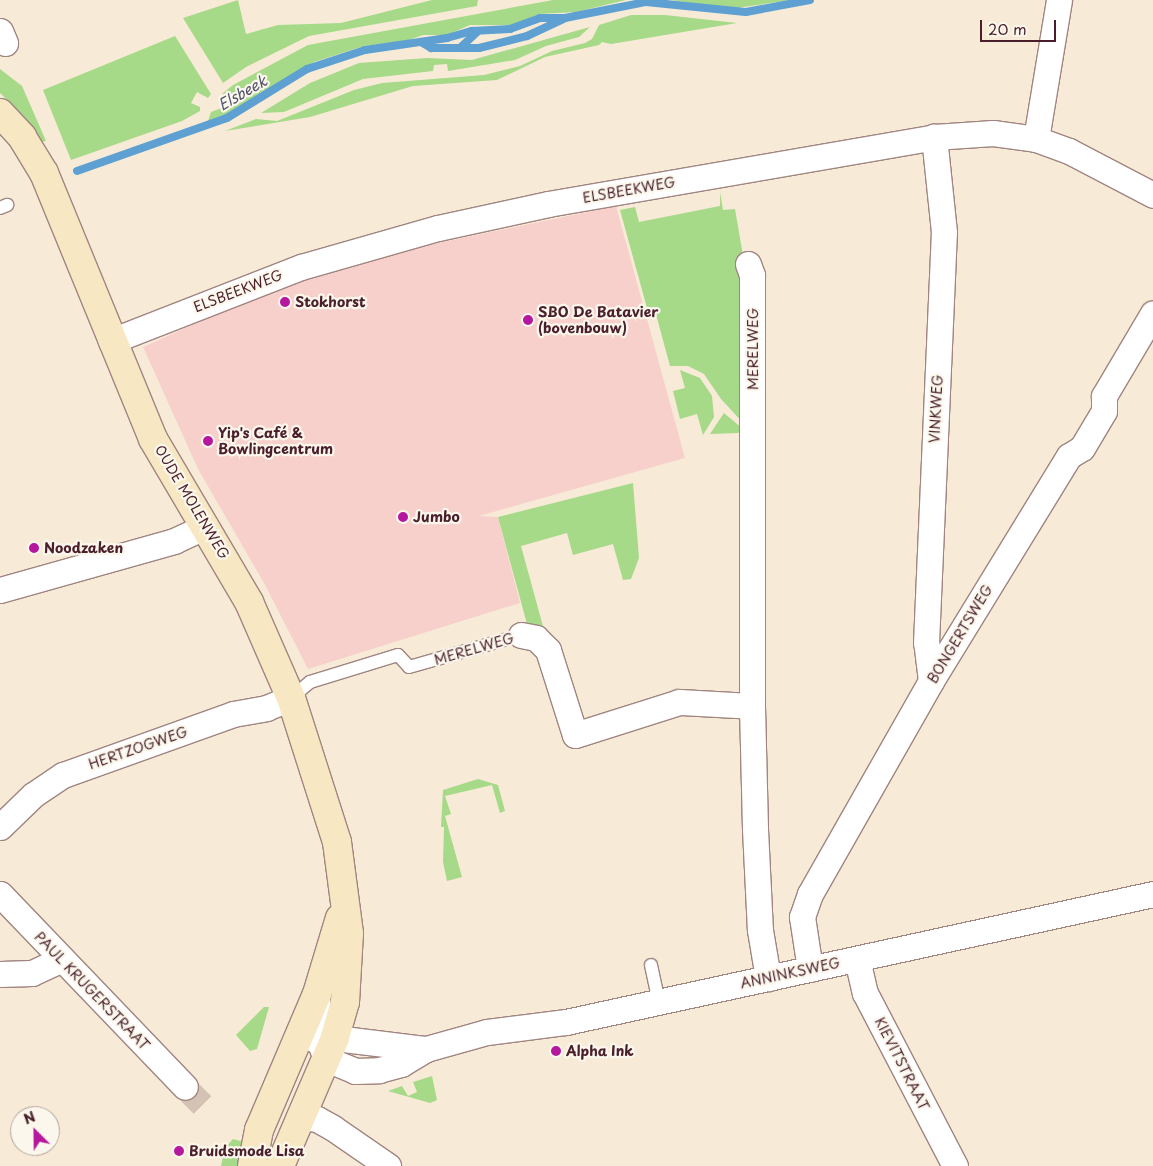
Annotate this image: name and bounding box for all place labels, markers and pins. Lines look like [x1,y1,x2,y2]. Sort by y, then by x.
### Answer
place label: Stokhorst [295,294,366,310]
marker: Stokhorst [279,296,291,308]
place label: SBO De Batavier (bovenbouw) [538,304,657,336]
marker: SBO De Batavier (bovenbouw) [522,314,534,326]
place label: Yip's Café & Bowlingcentrum [218,425,333,458]
marker: Yip's Café & Bowlingcentrum [202,435,214,447]
place label: Jumbo [413,509,460,525]
marker: Jumbo [397,511,409,523]
place label: Noodzaken [44,540,123,556]
marker: Noodzaken [28,542,40,554]
place label: Alpha Ink [566,1043,635,1059]
marker: Alpha Ink [550,1045,562,1057]
place label: Bruidsmode Lisa [189,1143,305,1159]
marker: Bruidsmode Lisa [173,1145,185,1157]

